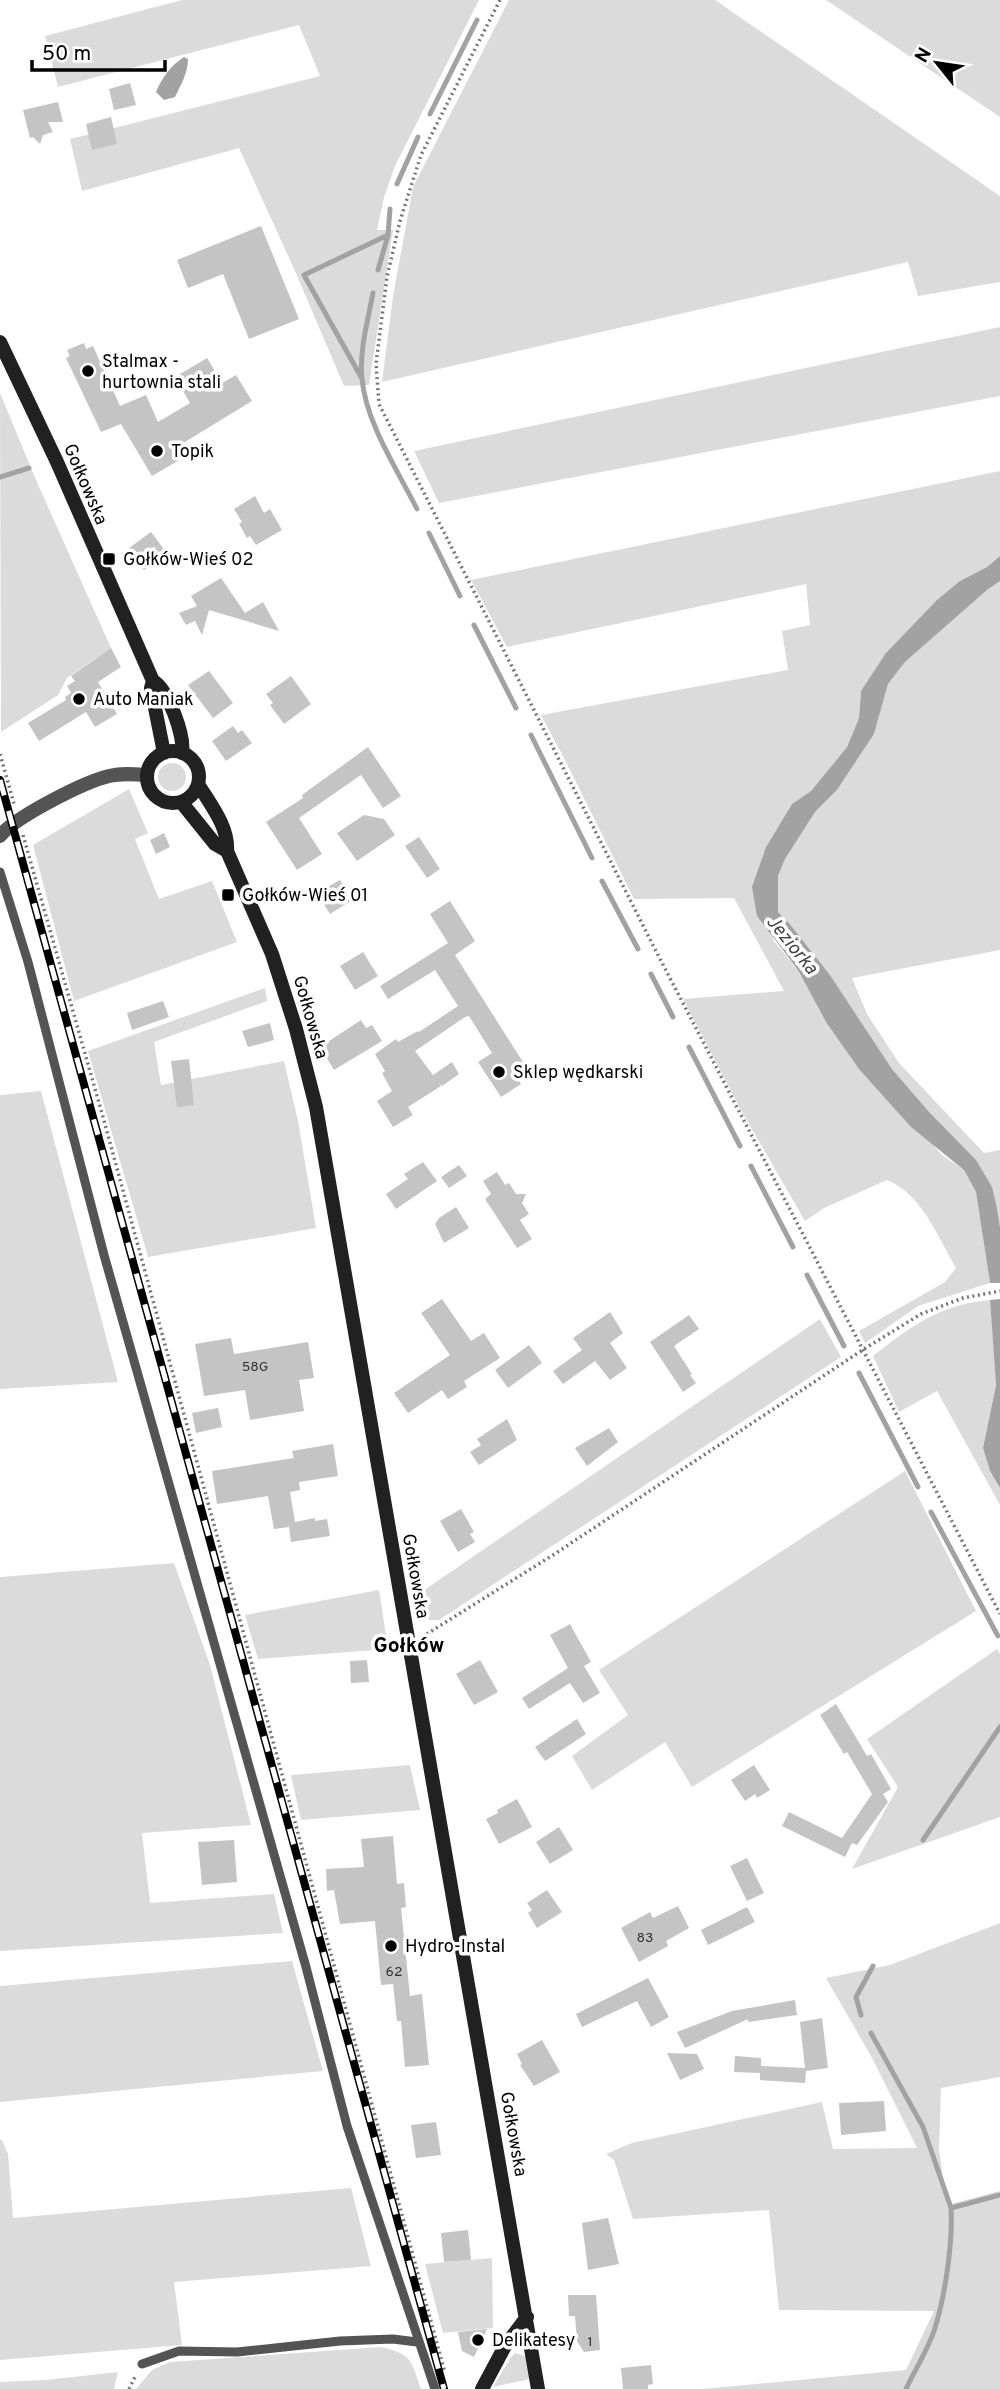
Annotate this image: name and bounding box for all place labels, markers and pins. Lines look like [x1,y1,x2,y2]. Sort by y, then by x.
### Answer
place label: Stalmax - hurtownia stali [102,351,221,395]
marker: Stalmax - hurtownia stali [80,363,96,379]
place label: Topik [171,441,214,464]
marker: Topik [149,443,165,459]
place label: Gołków-Wieś 02 [123,549,254,572]
marker: Gołków-Wieś 02 [101,551,117,567]
place label: Auto Maniak [93,689,194,712]
marker: Auto Maniak [71,691,87,707]
place label: Gołków-Wieś 01 [242,885,368,908]
marker: Gołków-Wieś 01 [220,887,236,903]
place label: Sklep wędkarski [513,1062,643,1085]
marker: Sklep wędkarski [491,1064,507,1080]
place label: Hydro-Instal [405,1936,505,1959]
marker: Hydro-Instal [383,1938,399,1954]
place label: Delikatesy [492,2330,575,2353]
marker: Delikatesy [470,2332,486,2348]

